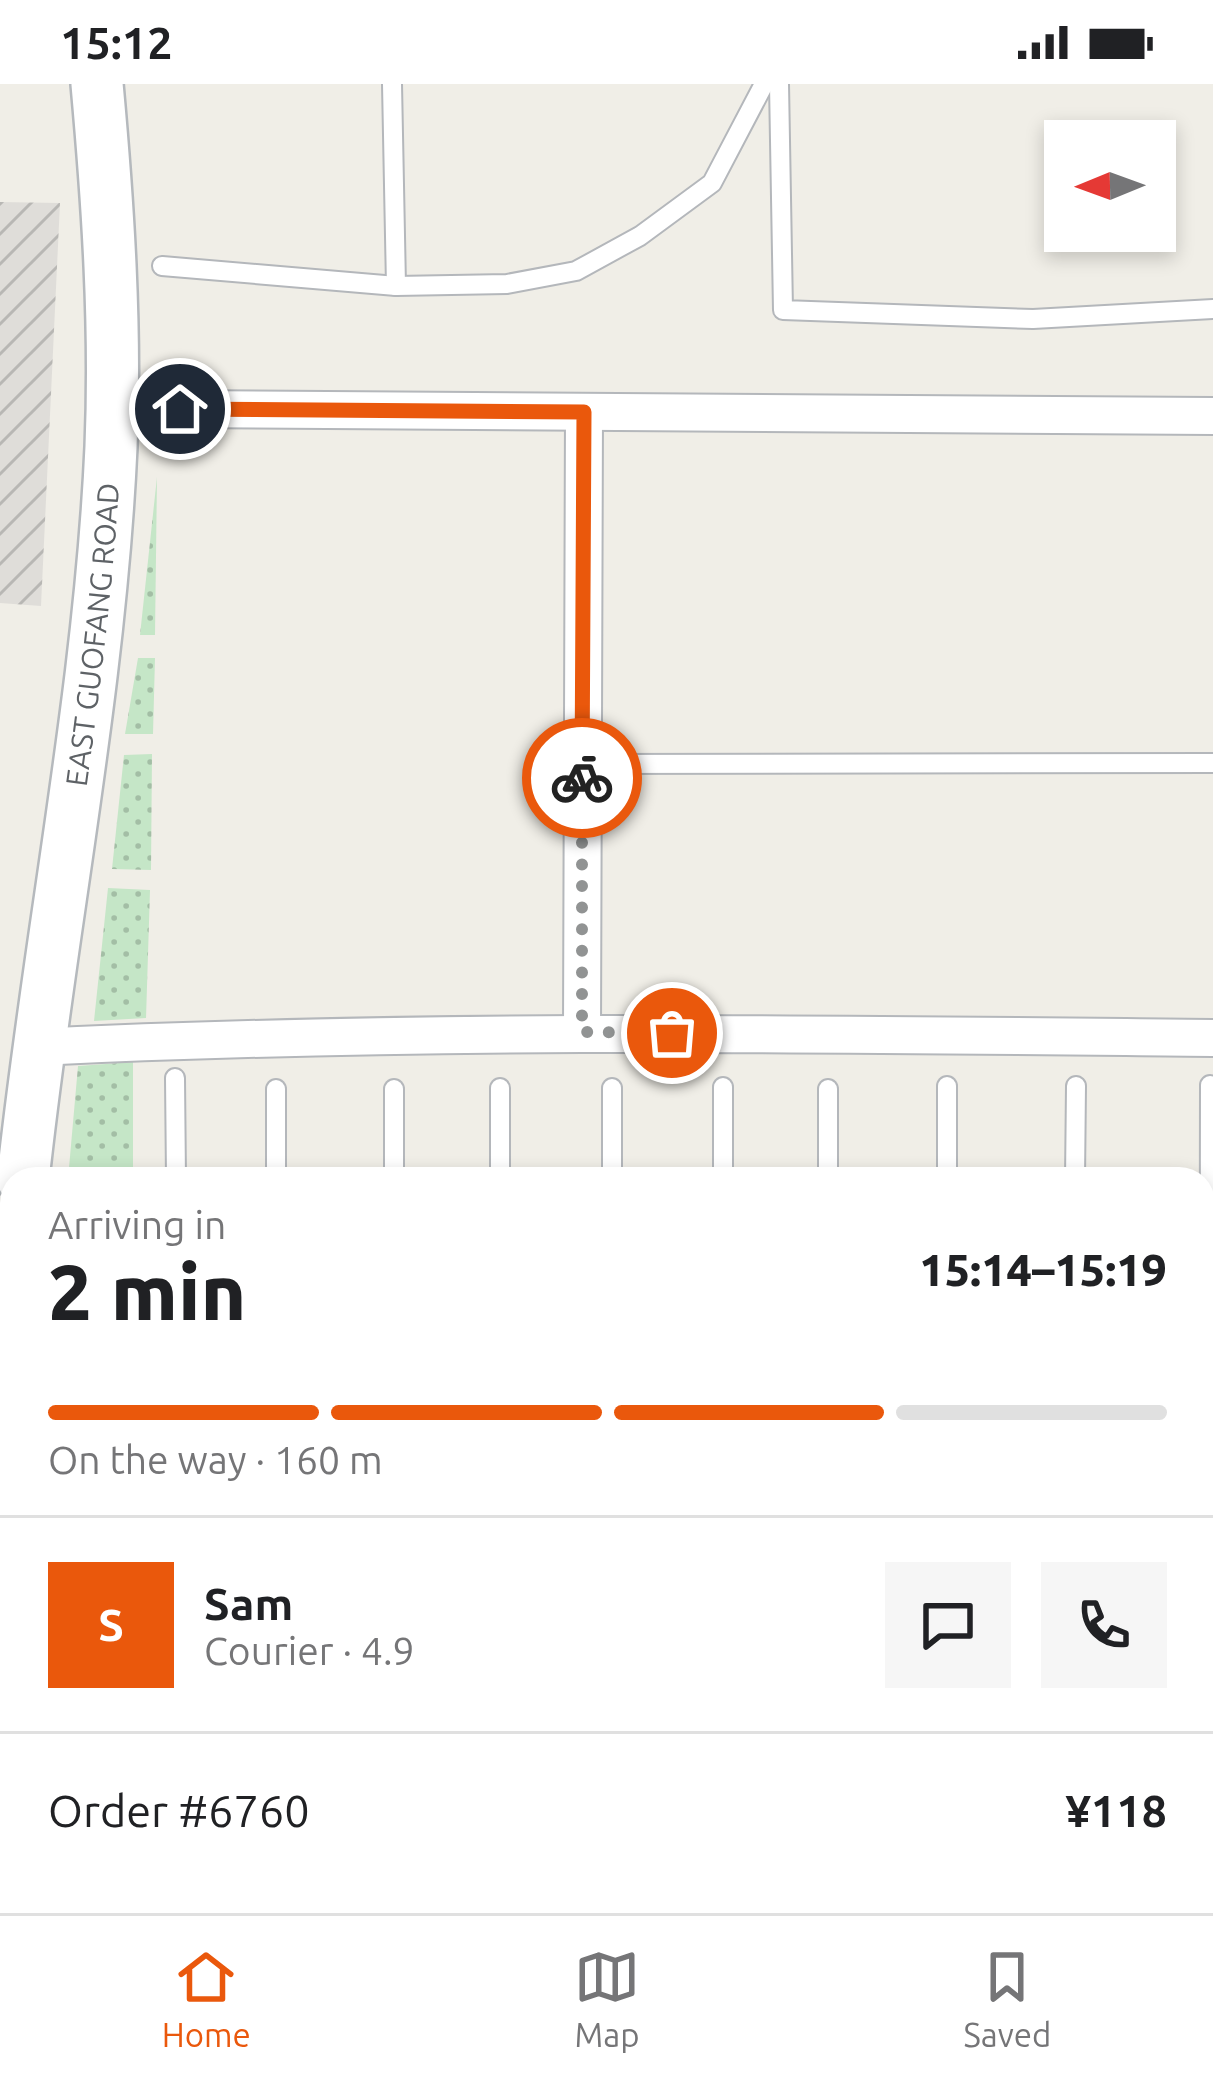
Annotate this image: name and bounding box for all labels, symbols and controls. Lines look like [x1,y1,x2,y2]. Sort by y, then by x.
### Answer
text: 15:12 [60,17,173,68]
north arrow [1044,120,1176,252]
map controls [1044,120,1176,252]
pin [129,358,231,460]
icon: home [147,376,213,442]
street label: EAST GUOFANG ROAD [59,482,125,788]
courier [522,718,642,838]
icon: bike [549,745,615,811]
pin [621,982,723,1084]
icon: bag [639,1000,705,1066]
text: Arriving in [48,1203,226,1246]
text: 15:14–15:19 [919,1244,1167,1295]
text: 2 min [48,1247,246,1335]
text: On the way · 160 m [48,1438,383,1481]
button: chat [885,1562,1011,1688]
button: phone [1041,1562,1167,1688]
text: Sam [204,1578,293,1629]
text: S [98,1599,124,1650]
text: Courier · 4.9 [204,1629,415,1672]
text: Order #6760 [48,1785,310,1836]
text: ¥118 [1065,1785,1167,1836]
tab: Home [162,1944,251,2053]
tab: Map [574,1944,640,2053]
tab: Saved [963,1944,1051,2053]

